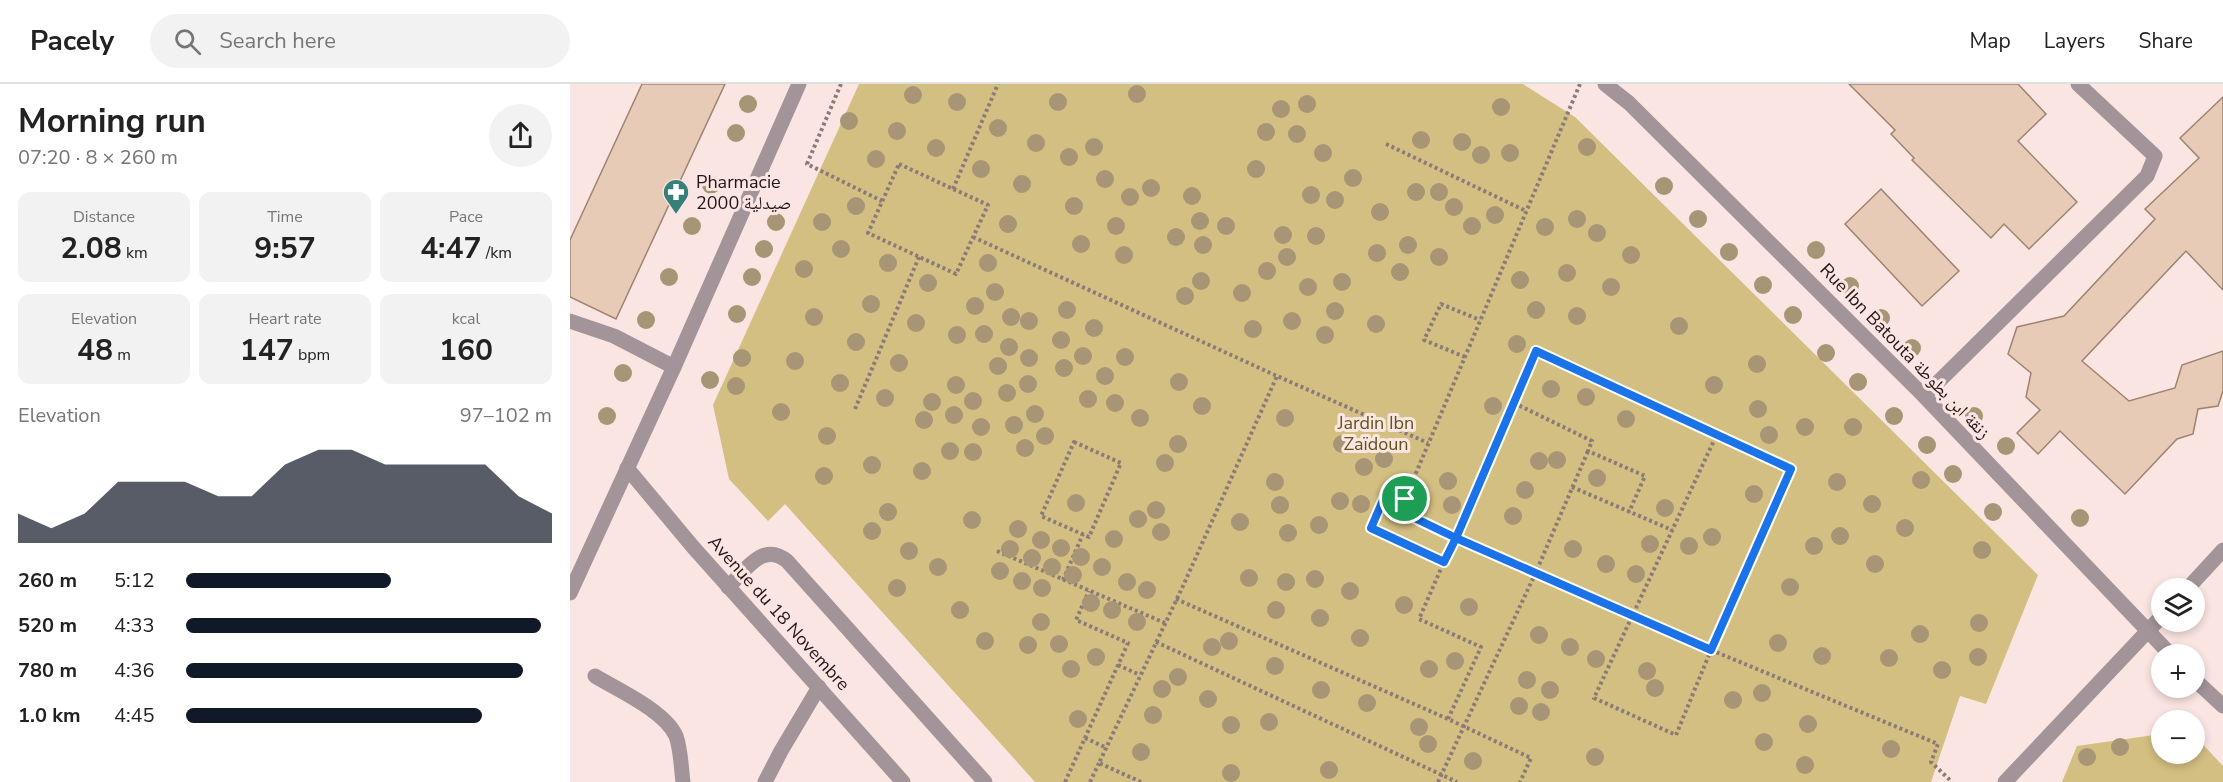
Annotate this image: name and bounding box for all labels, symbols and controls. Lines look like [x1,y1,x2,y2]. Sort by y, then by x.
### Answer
search box [150,14,570,68]
text: Pacely [30,22,114,60]
icon: search [171,25,204,58]
text: Search here [219,26,336,56]
text: Map [1969,27,2011,55]
text: Layers [2044,27,2105,55]
text: Share [2138,27,2193,55]
text: Morning run [18,99,206,144]
button: share [489,104,552,167]
text: 07:20 · 8 × 260 m [18,144,178,171]
place label: Pharmacie 2000 صيدلية [696,170,791,215]
pharmacy icon: Pharmacie 2000 صيدلية [661,177,691,215]
text: Distance [73,206,135,228]
text: Time [267,206,303,228]
text: Pace [449,206,483,228]
text: 2.08 [60,228,122,269]
text: 9:57 [254,228,316,269]
text: 4:47 [420,228,482,269]
text: km [122,242,148,264]
text: /km [482,242,512,264]
street label: Rue Ibn Batouta زنقة ابن بطوطة [1815,258,1995,444]
text: Elevation [71,308,137,330]
text: Heart rate [248,308,322,330]
text: kcal [452,308,480,330]
text: 48 [77,330,113,371]
text: 147 [240,330,294,371]
text: 160 [439,330,493,371]
text: m [113,344,131,366]
text: bpm [294,344,330,366]
text: Elevation [18,402,101,429]
text: 97–102 m [460,402,552,429]
park label: Jardin Ibn Zaïdoun [1337,411,1414,456]
pin [1379,473,1430,524]
icon: arrive [1388,482,1421,515]
street label: Avenue du 18 Novembre [703,530,855,696]
text: 260 m [18,567,77,594]
text: 5:12 [114,567,155,594]
map controls [2151,578,2205,764]
button: layers [2151,578,2205,632]
text: 520 m [18,612,77,639]
text: 4:33 [114,612,155,639]
button: + [2151,644,2205,698]
text: 780 m [18,657,77,684]
text: 4:36 [114,657,155,684]
text: 1.0 km [18,702,81,729]
text: 4:45 [114,702,155,729]
button: − [2151,710,2205,764]

